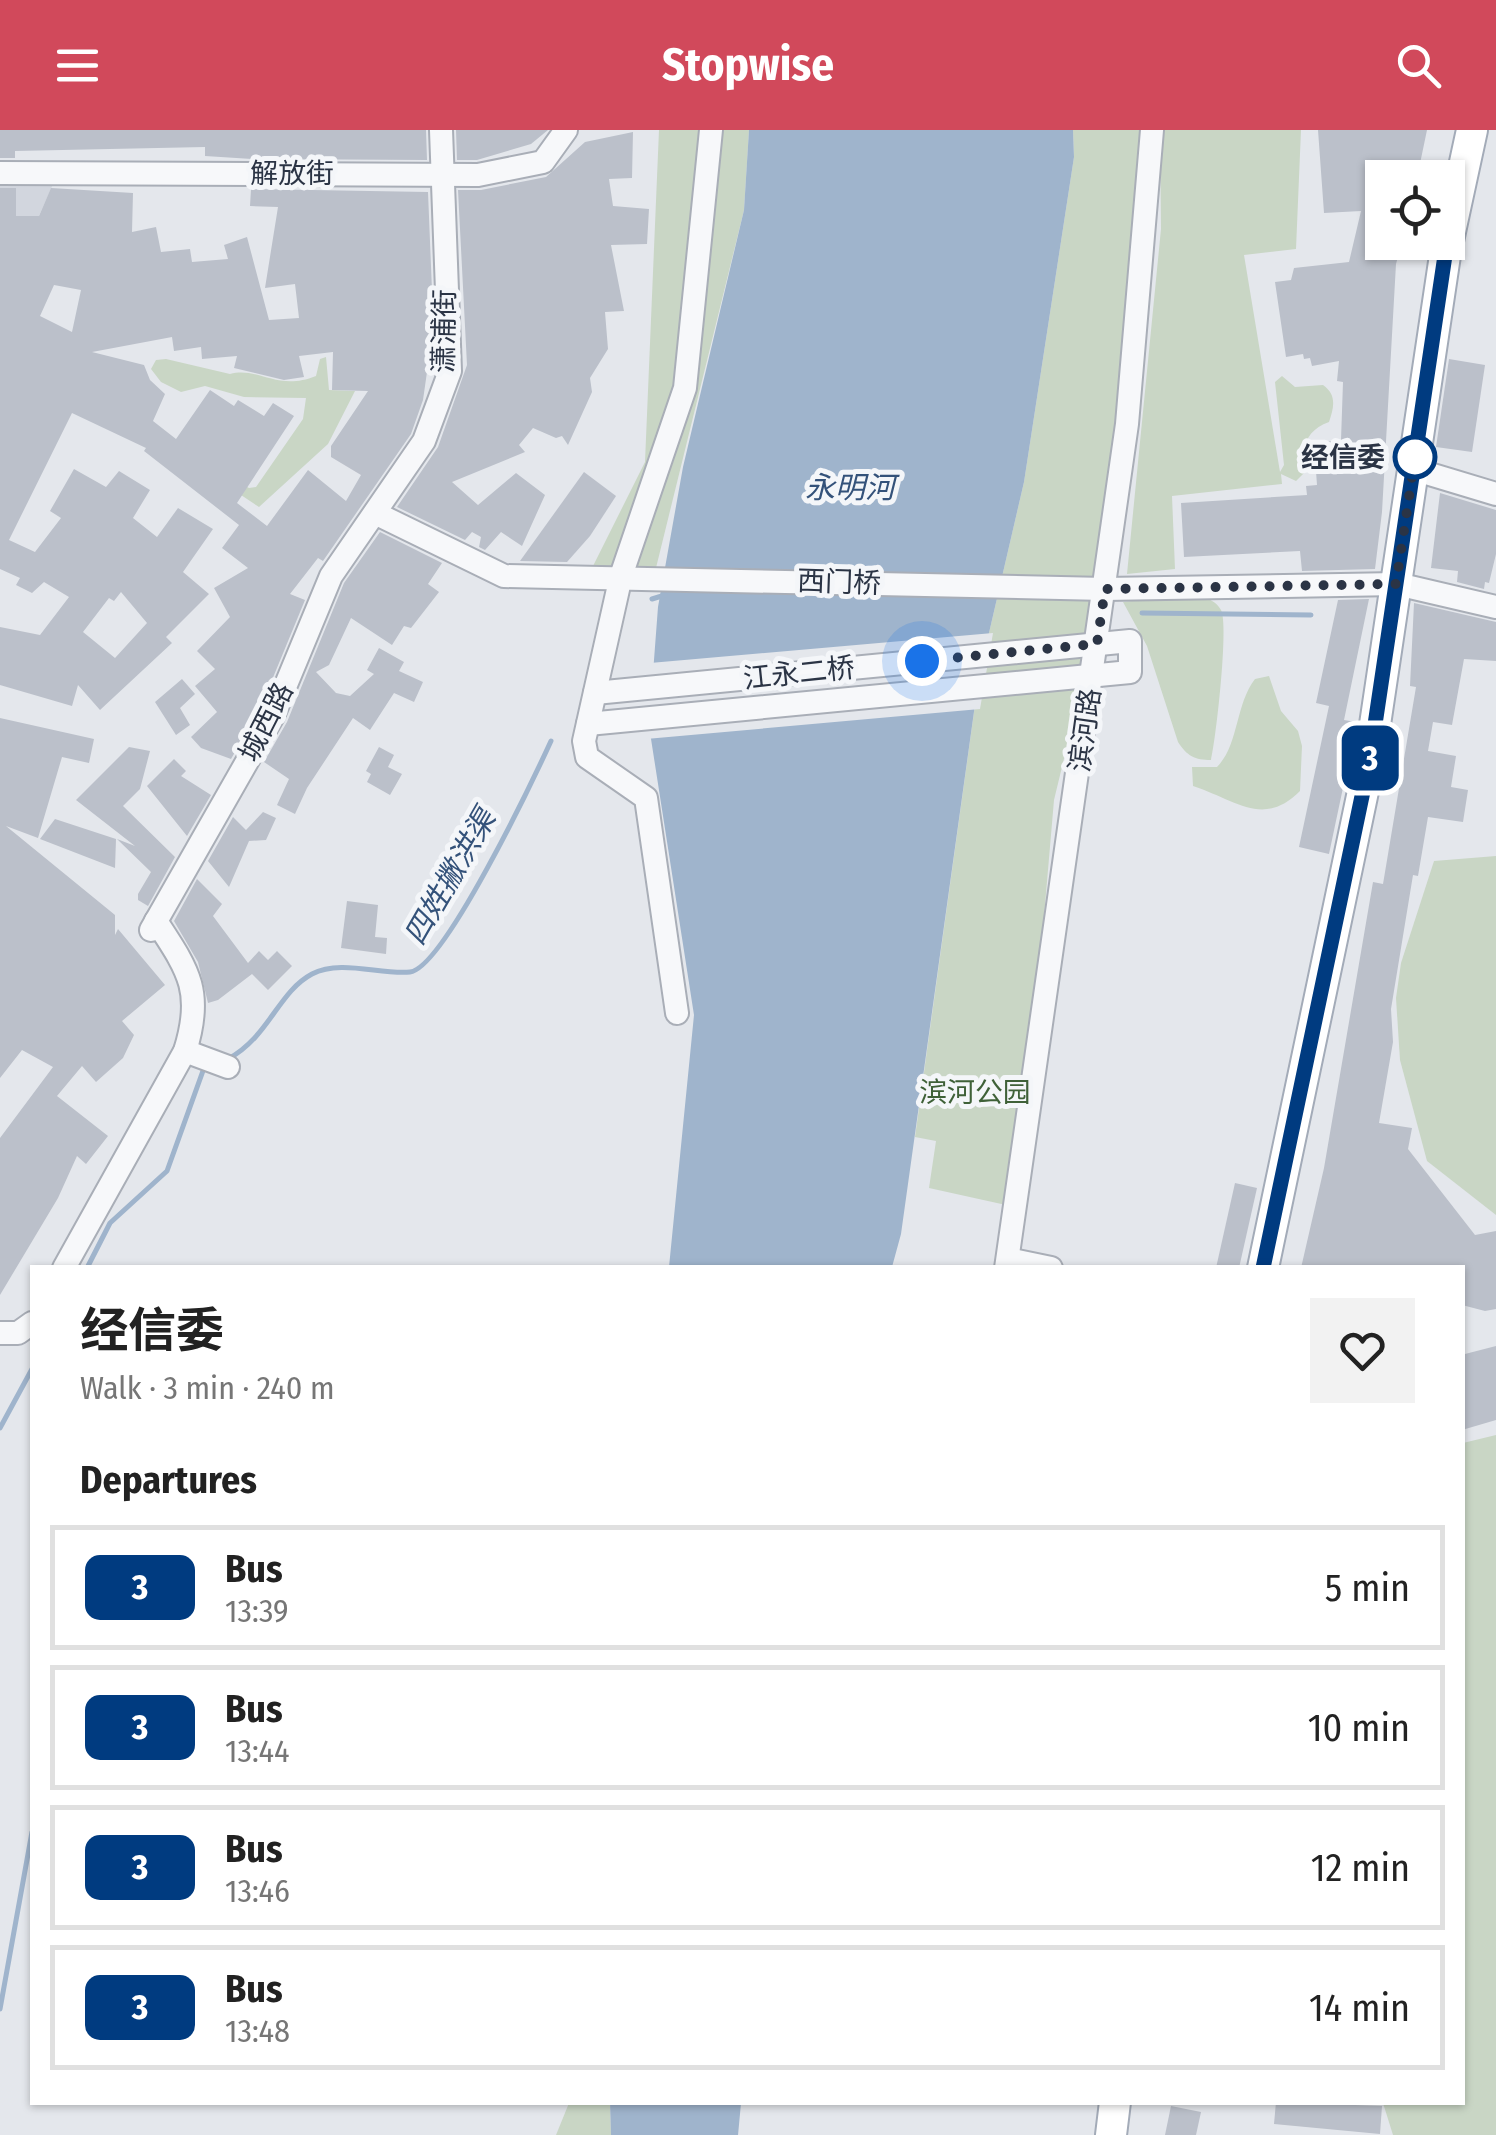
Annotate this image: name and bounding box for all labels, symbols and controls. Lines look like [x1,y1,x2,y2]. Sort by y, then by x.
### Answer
icon: menu [50,38,105,93]
text: Stopwise [662,38,834,92]
icon: search [1391,38,1446,93]
street label: 解放街 [250,157,334,190]
map controls [1365,160,1465,260]
button: locate [1365,160,1465,260]
street label: 潇浦街 [427,289,461,373]
marker: 经信委 [1394,436,1436,478]
place label: 经信委 [1301,441,1385,474]
water label: 永明河 [805,470,900,506]
street label: 西门桥 [796,564,882,600]
your location [897,636,947,686]
street label: 江永二桥 [742,651,856,695]
street label: 城西路 [232,677,300,767]
street label: 滨河路 [1063,686,1107,774]
line badge: 3 [1338,726,1402,790]
text: 3 [1362,737,1378,779]
water label: 四姓撇洪渠 [397,800,505,951]
park label: 滨河公园 [919,1076,1031,1109]
button: heart [1310,1298,1415,1403]
text: 经信委 [80,1302,224,1360]
text: Walk · 3 min · 240 m [80,1369,335,1407]
text: Departures [80,1457,257,1503]
text: Bus [225,1546,283,1592]
text: 5 min [1325,1565,1410,1611]
text: 3 [132,1566,148,1608]
text: 13:39 [225,1592,289,1630]
text: Bus [225,1686,283,1732]
text: 10 min [1308,1705,1410,1751]
text: 3 [132,1706,148,1748]
text: 13:44 [225,1732,290,1770]
text: Bus [225,1826,283,1872]
text: 12 min [1311,1845,1410,1891]
text: 3 [132,1846,148,1888]
text: 13:46 [225,1872,290,1910]
text: Bus [225,1966,283,2012]
text: 14 min [1309,1985,1410,2031]
text: 3 [132,1986,148,2028]
text: 13:48 [225,2012,290,2050]

